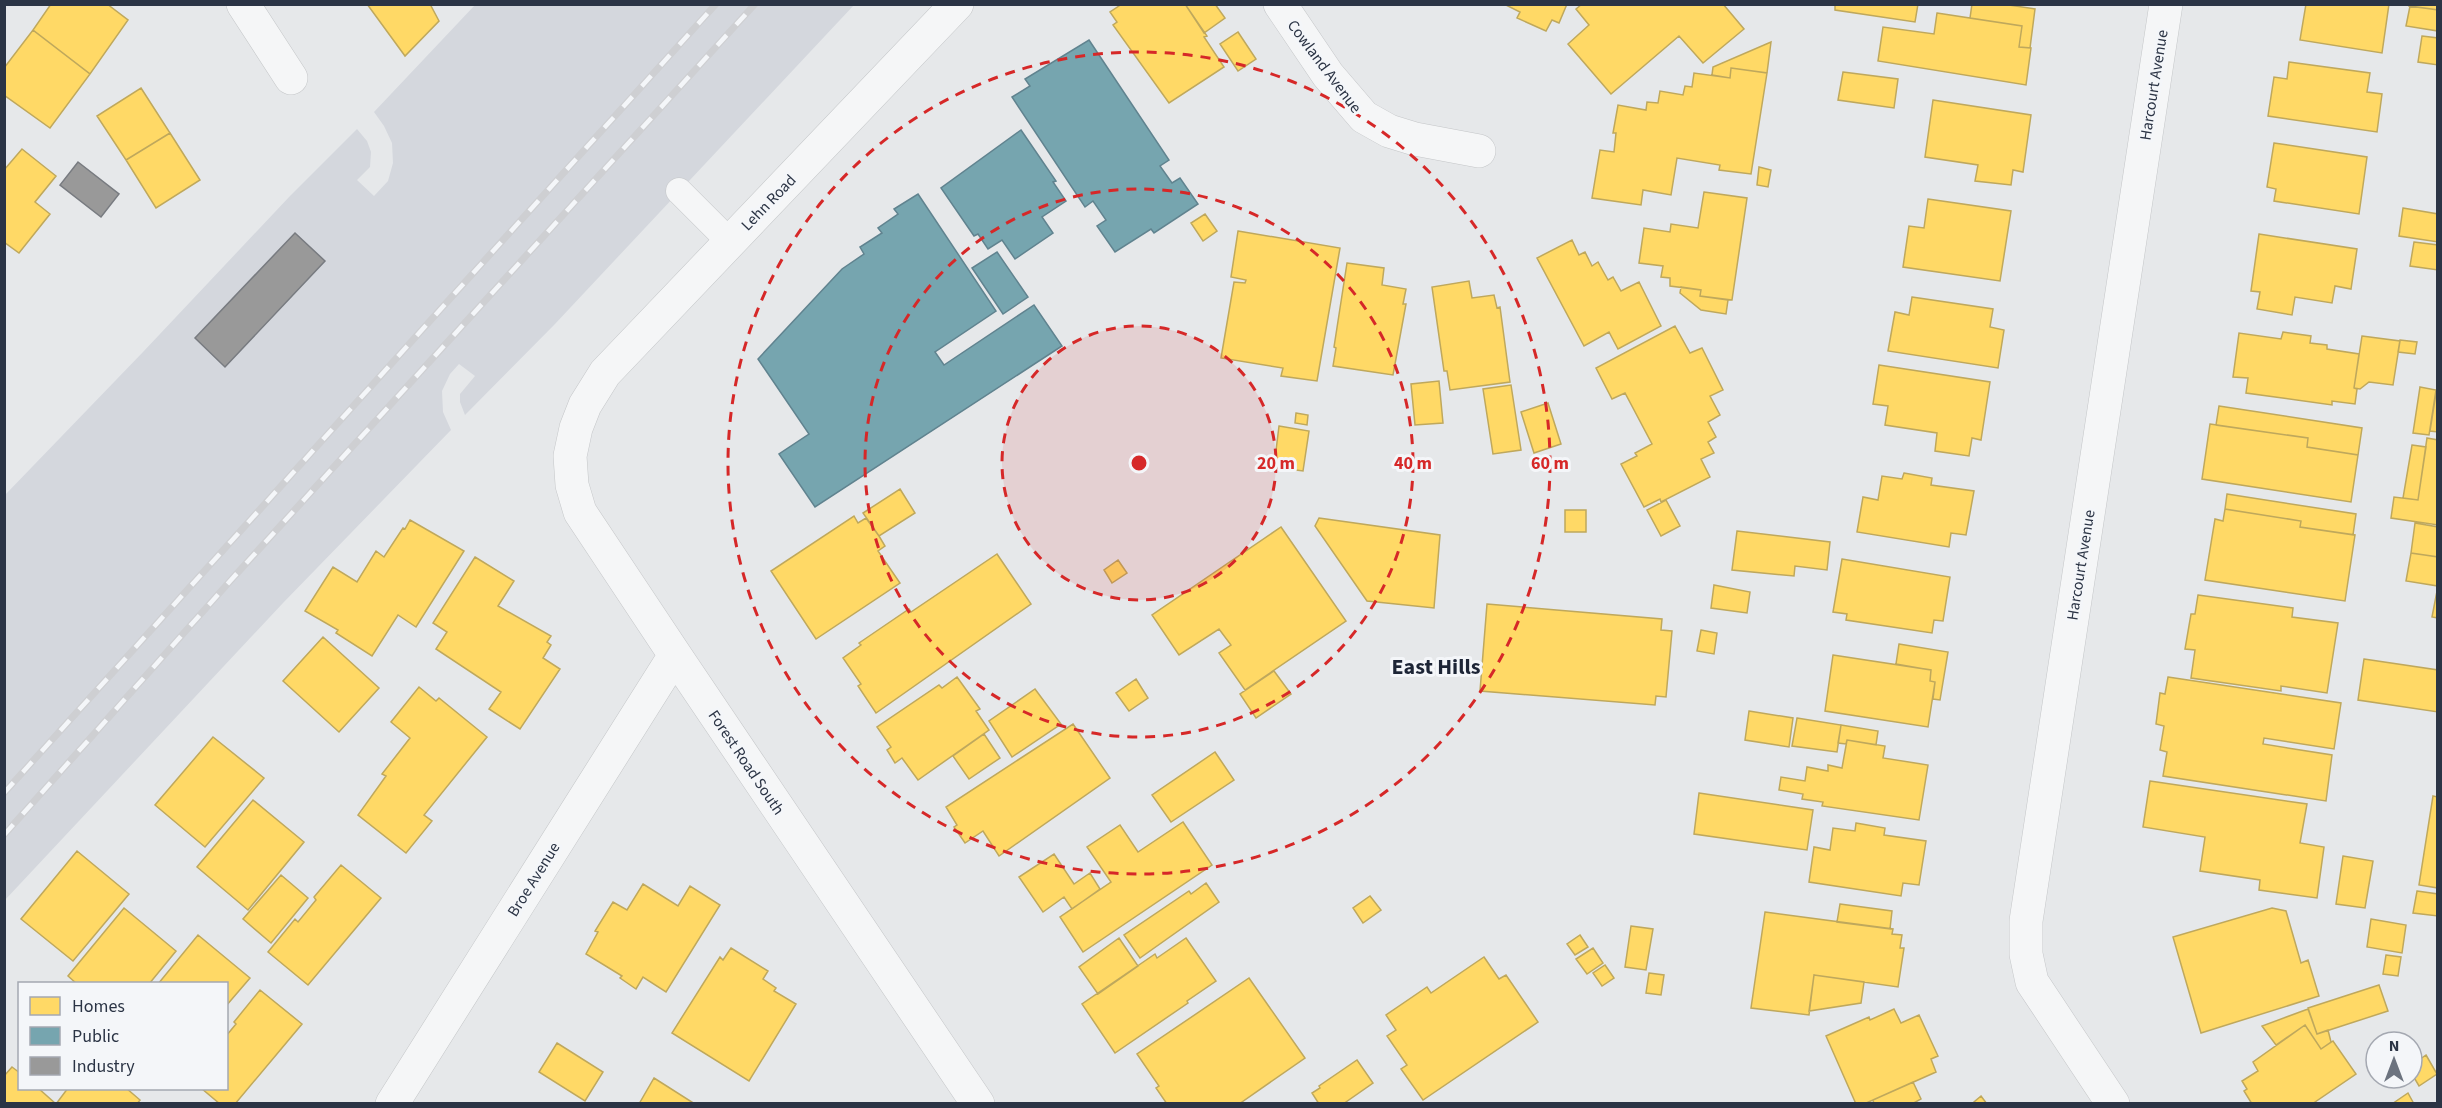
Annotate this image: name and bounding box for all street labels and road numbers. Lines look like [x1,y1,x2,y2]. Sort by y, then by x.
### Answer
street label: Cowland Avenue [1282,15,1367,118]
street label: Harcourt Avenue [2134,28,2174,142]
street label: Lehn Road [736,170,801,236]
street label: Harcourt Avenue [2061,508,2101,622]
street label: Forest Road South [703,706,789,819]
street label: Broe Avenue [502,838,565,921]

